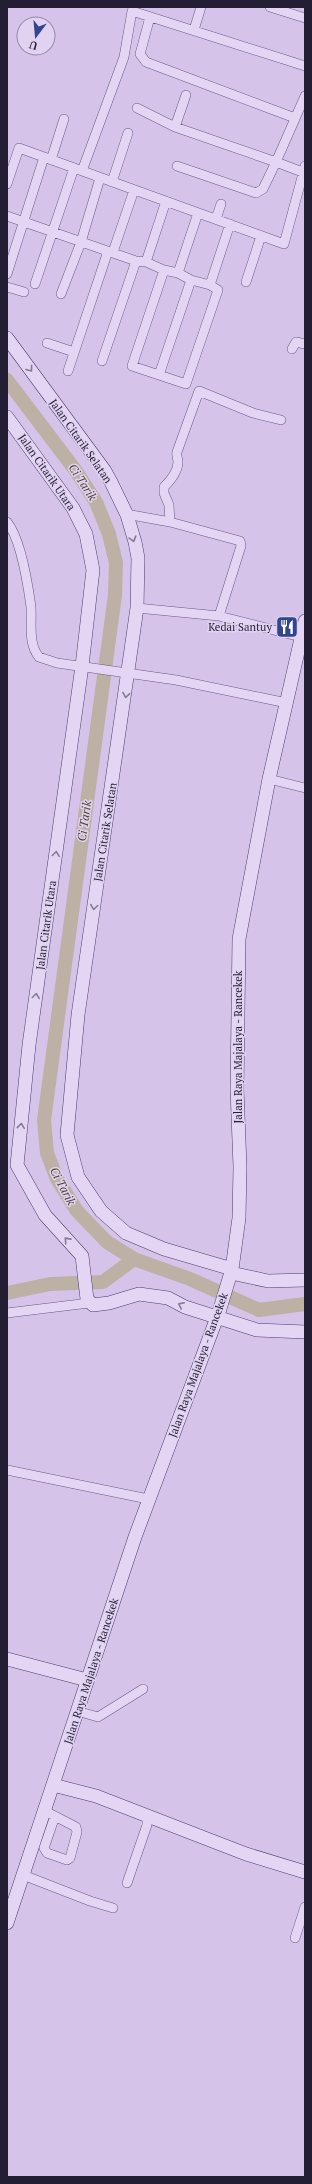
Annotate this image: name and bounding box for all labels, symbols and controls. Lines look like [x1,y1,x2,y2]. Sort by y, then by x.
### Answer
north arrow [16,16,56,56]
text: U [27,38,39,53]
one-way arrow [25,365,32,372]
street label: Jalan Citarik Selatan [47,396,116,486]
street label: Jalan Citarik Utara [15,431,79,513]
water label: Ci Tarik [66,461,101,503]
one-way arrow [129,535,137,542]
restaurant icon: Kedai Santuy [274,614,300,640]
place label: Kedai Santuy [208,620,272,634]
one-way arrow [122,692,131,698]
street label: Jalan Citarik Selatan [90,781,120,882]
water label: Ci Tarik [74,799,94,842]
one-way arrow [51,851,60,857]
street label: Jalan Citarik Utara [33,879,59,971]
one-way arrow [90,904,99,910]
street label: Jalan Raya Majalaya - Rancekek [231,970,245,1123]
one-way arrow [31,993,40,1000]
one-way arrow [17,1123,26,1129]
water label: Ci Tarik [47,1164,79,1208]
one-way arrow [64,1237,72,1245]
street label: Jalan Raya Majalaya - Rancekek [165,1290,231,1439]
one-way arrow [177,1302,185,1310]
street label: Jalan Raya Majalaya - Rancekek [61,1596,121,1746]

